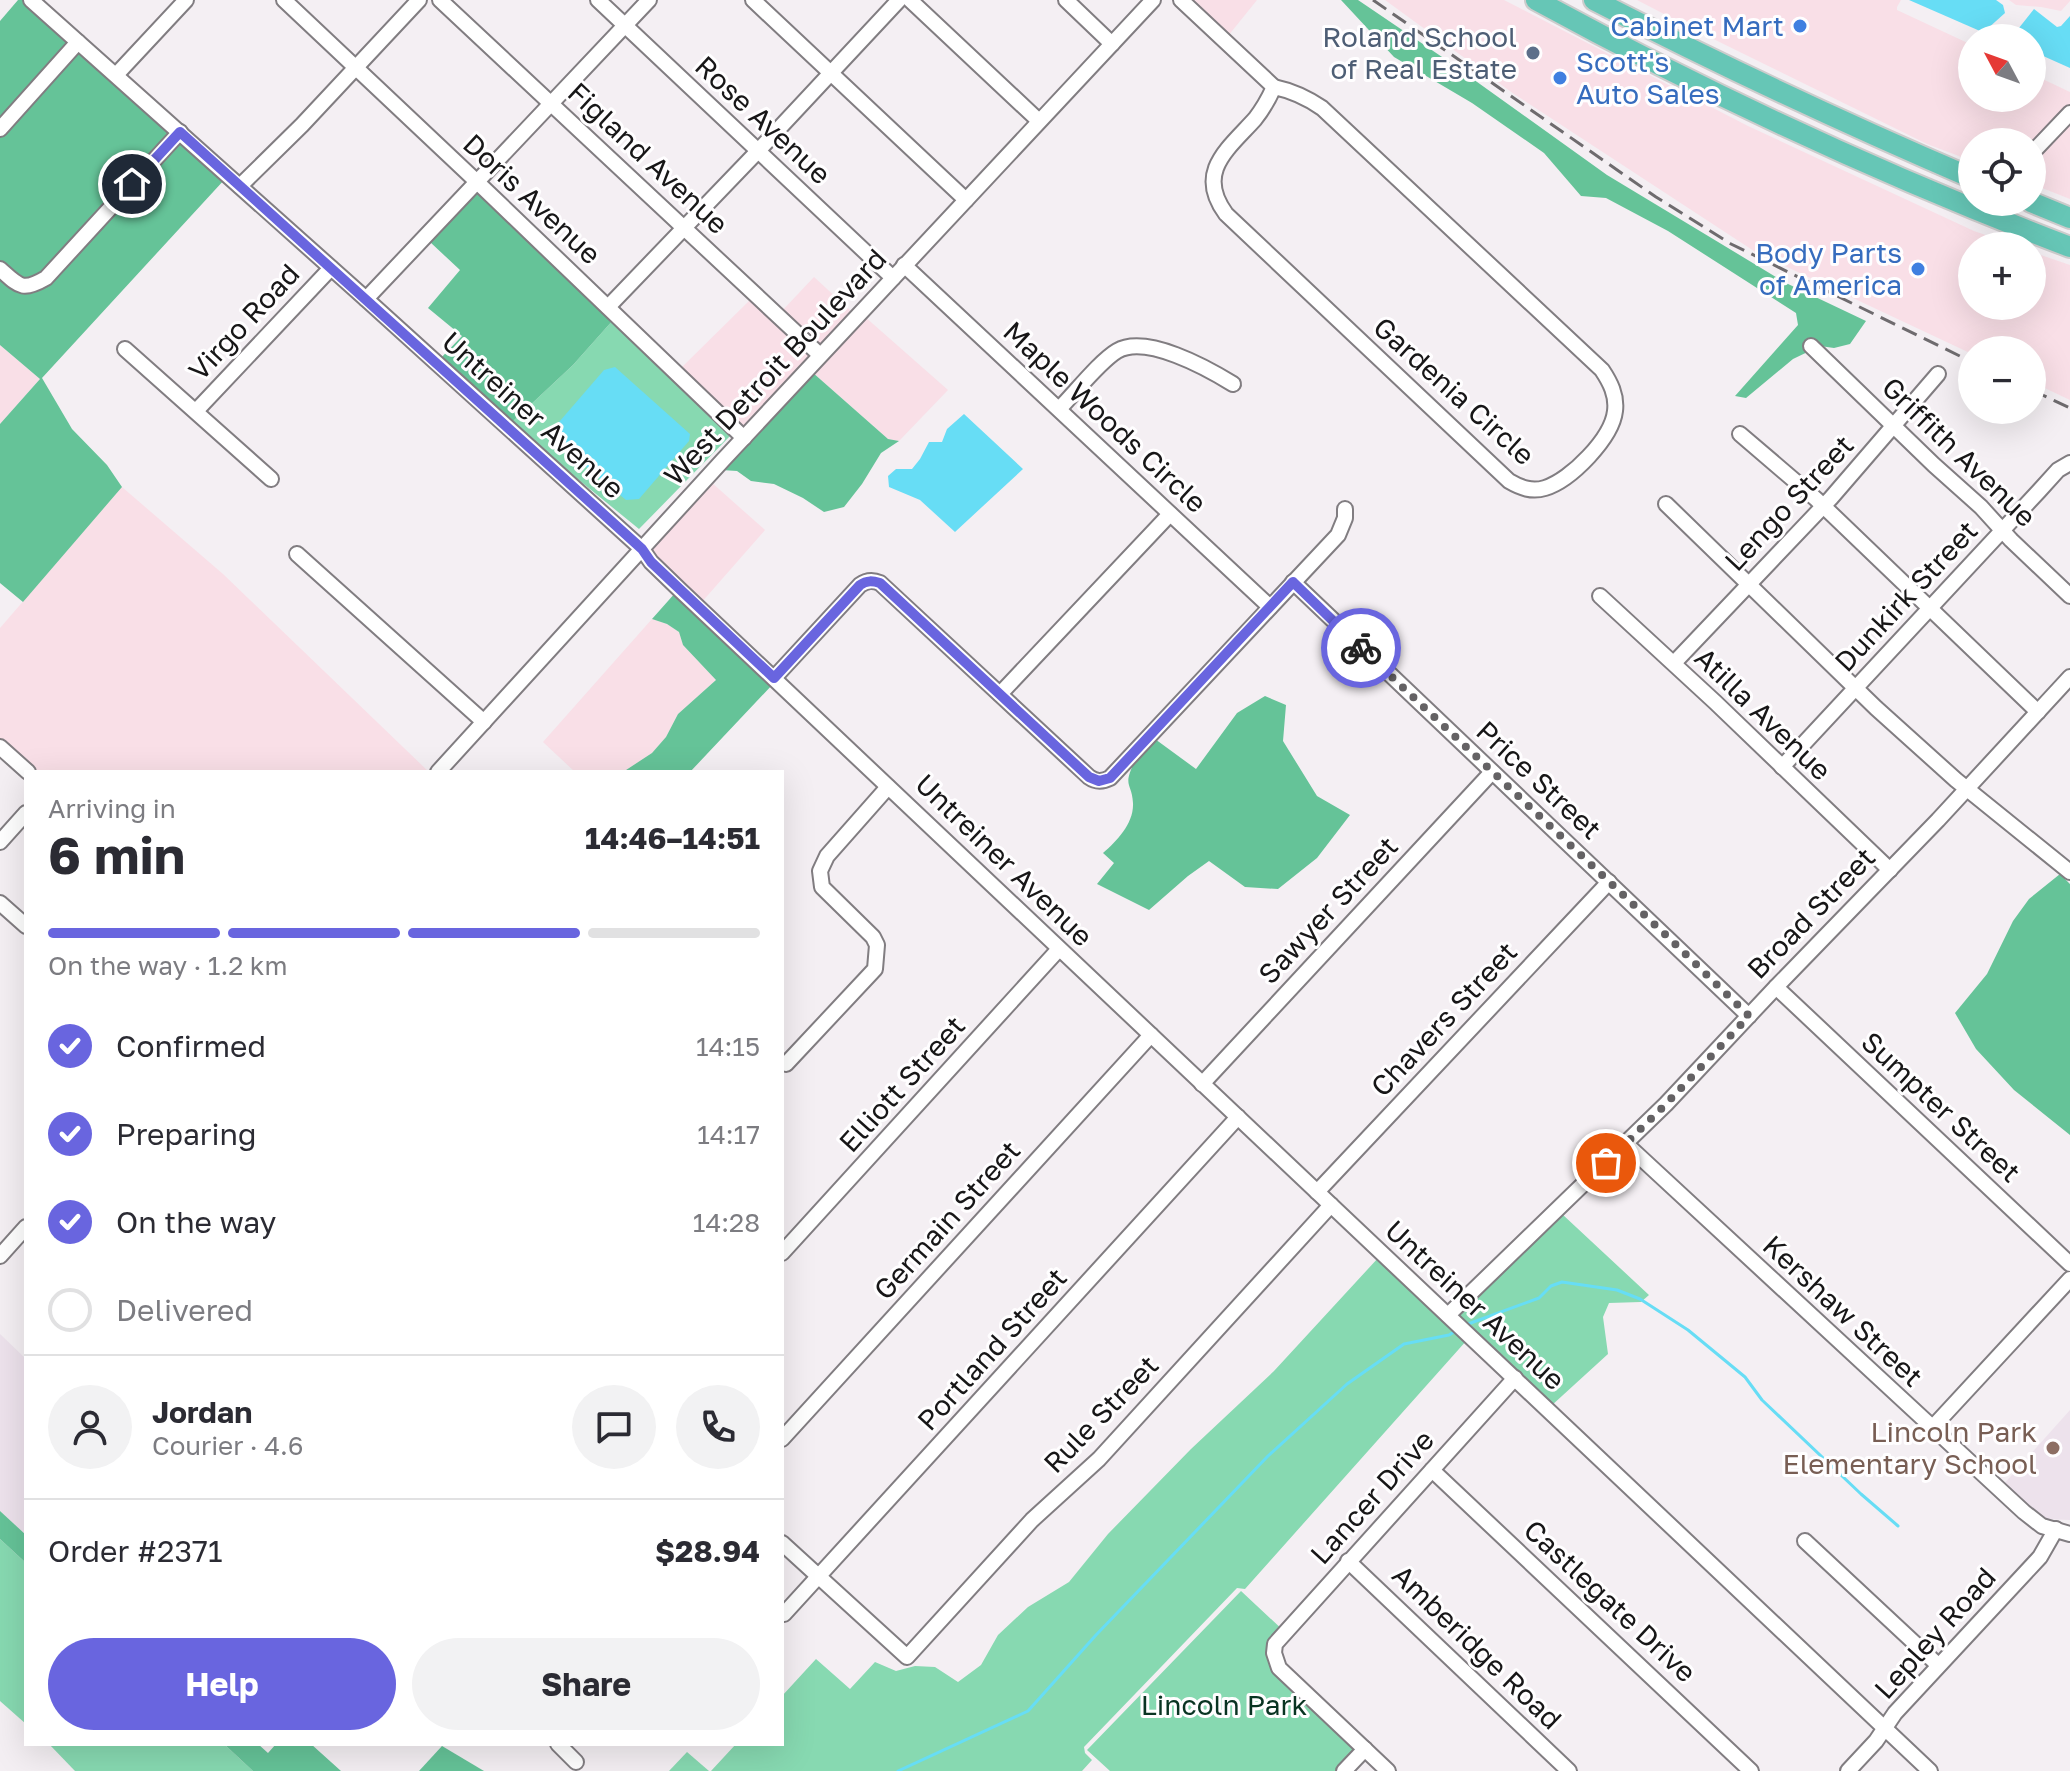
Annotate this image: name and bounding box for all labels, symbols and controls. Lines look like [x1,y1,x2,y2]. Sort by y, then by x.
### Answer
place label: Cabinet Mart [1610,9,1784,42]
marker: Cabinet Mart [1791,17,1809,35]
place label: Roland School of Real Estate [1322,20,1517,85]
north arrow [1958,24,2046,112]
map controls [1958,24,2046,424]
marker: Roland School of Real Estate [1524,44,1542,62]
place label: Scott's Auto Sales [1576,45,1720,110]
street label: Rose Avenue [689,49,838,191]
marker: Scott's Auto Sales [1551,69,1569,87]
street label: Figland Avenue [562,75,735,240]
street label: Doris Avenue [457,127,608,271]
button: locate [1958,128,2046,216]
pin [98,150,166,218]
icon: home [110,162,154,206]
button: + [1958,232,2046,320]
place label: Body Parts of America [1755,236,1902,301]
street label: West Detroit Boulevard [657,242,893,491]
street label: Virgo Road [182,257,306,386]
marker: Body Parts of America [1909,260,1927,278]
street label: Gardenia Circle [1367,310,1541,471]
street label: Maple Woods Circle [997,314,1213,519]
street label: Untreiner Avenue [436,324,631,505]
button: − [1958,336,2046,424]
street label: Griffith Avenue [1876,370,2043,533]
street label: Lengo Street [1718,428,1860,577]
street label: Dunkirk Street [1828,514,1984,678]
courier [1321,608,1401,688]
icon: bike [1339,626,1383,670]
street label: Atilla Avenue [1689,641,1838,787]
street label: Price Street [1470,714,1608,846]
street label: Untreiner Avenue [909,767,1100,953]
text: Arriving in [48,793,176,824]
text: 14:46–14:51 [585,820,760,856]
text: 6 min [48,823,185,885]
street label: Sawyer Street [1251,829,1404,990]
street label: Broad Street [1740,840,1881,985]
street label: Chavers Street [1364,935,1523,1103]
text: On the way · 1.2 km [48,950,287,981]
street label: Elliott Street [832,1009,971,1158]
icon: check [48,1024,92,1068]
street label: Sumpter Street [1855,1025,2028,1189]
text: Confirmed [116,1028,266,1064]
text: 14:15 [696,1031,760,1062]
icon: check [48,1112,92,1156]
text: Preparing [116,1116,257,1152]
text: 14:17 [697,1119,760,1150]
pin [1572,1129,1640,1197]
street label: Germain Street [867,1134,1027,1306]
icon: bag [1584,1141,1628,1185]
icon: check [48,1200,92,1244]
text: On the way [116,1204,276,1240]
text: 14:28 [693,1207,760,1238]
street label: Untreiner Avenue [1379,1213,1572,1396]
street label: Kershaw Street [1757,1228,1930,1393]
street label: Portland Street [910,1261,1073,1436]
text: Delivered [116,1292,253,1328]
street label: Rule Street [1037,1348,1165,1479]
button: person [48,1385,132,1469]
button: chat [572,1385,656,1469]
button: phone [676,1385,760,1469]
text: Jordan [152,1394,252,1430]
place label: Lincoln Park Elementary School [1783,1415,2037,1480]
street label: Lancer Drive [1303,1423,1440,1570]
text: Courier · 4.6 [152,1430,304,1461]
marker: Lincoln Park Elementary School [2044,1439,2062,1457]
street label: Castlegate Drive [1518,1513,1703,1689]
text: Order #2371 [48,1533,222,1569]
text: $28.94 [655,1533,760,1569]
street label: Amberidge Road [1386,1558,1569,1736]
street label: Lepley Road [1867,1560,2002,1705]
button: Help [48,1638,396,1730]
button: Share [412,1638,760,1730]
park label: Lincoln Park [1141,1688,1307,1721]

